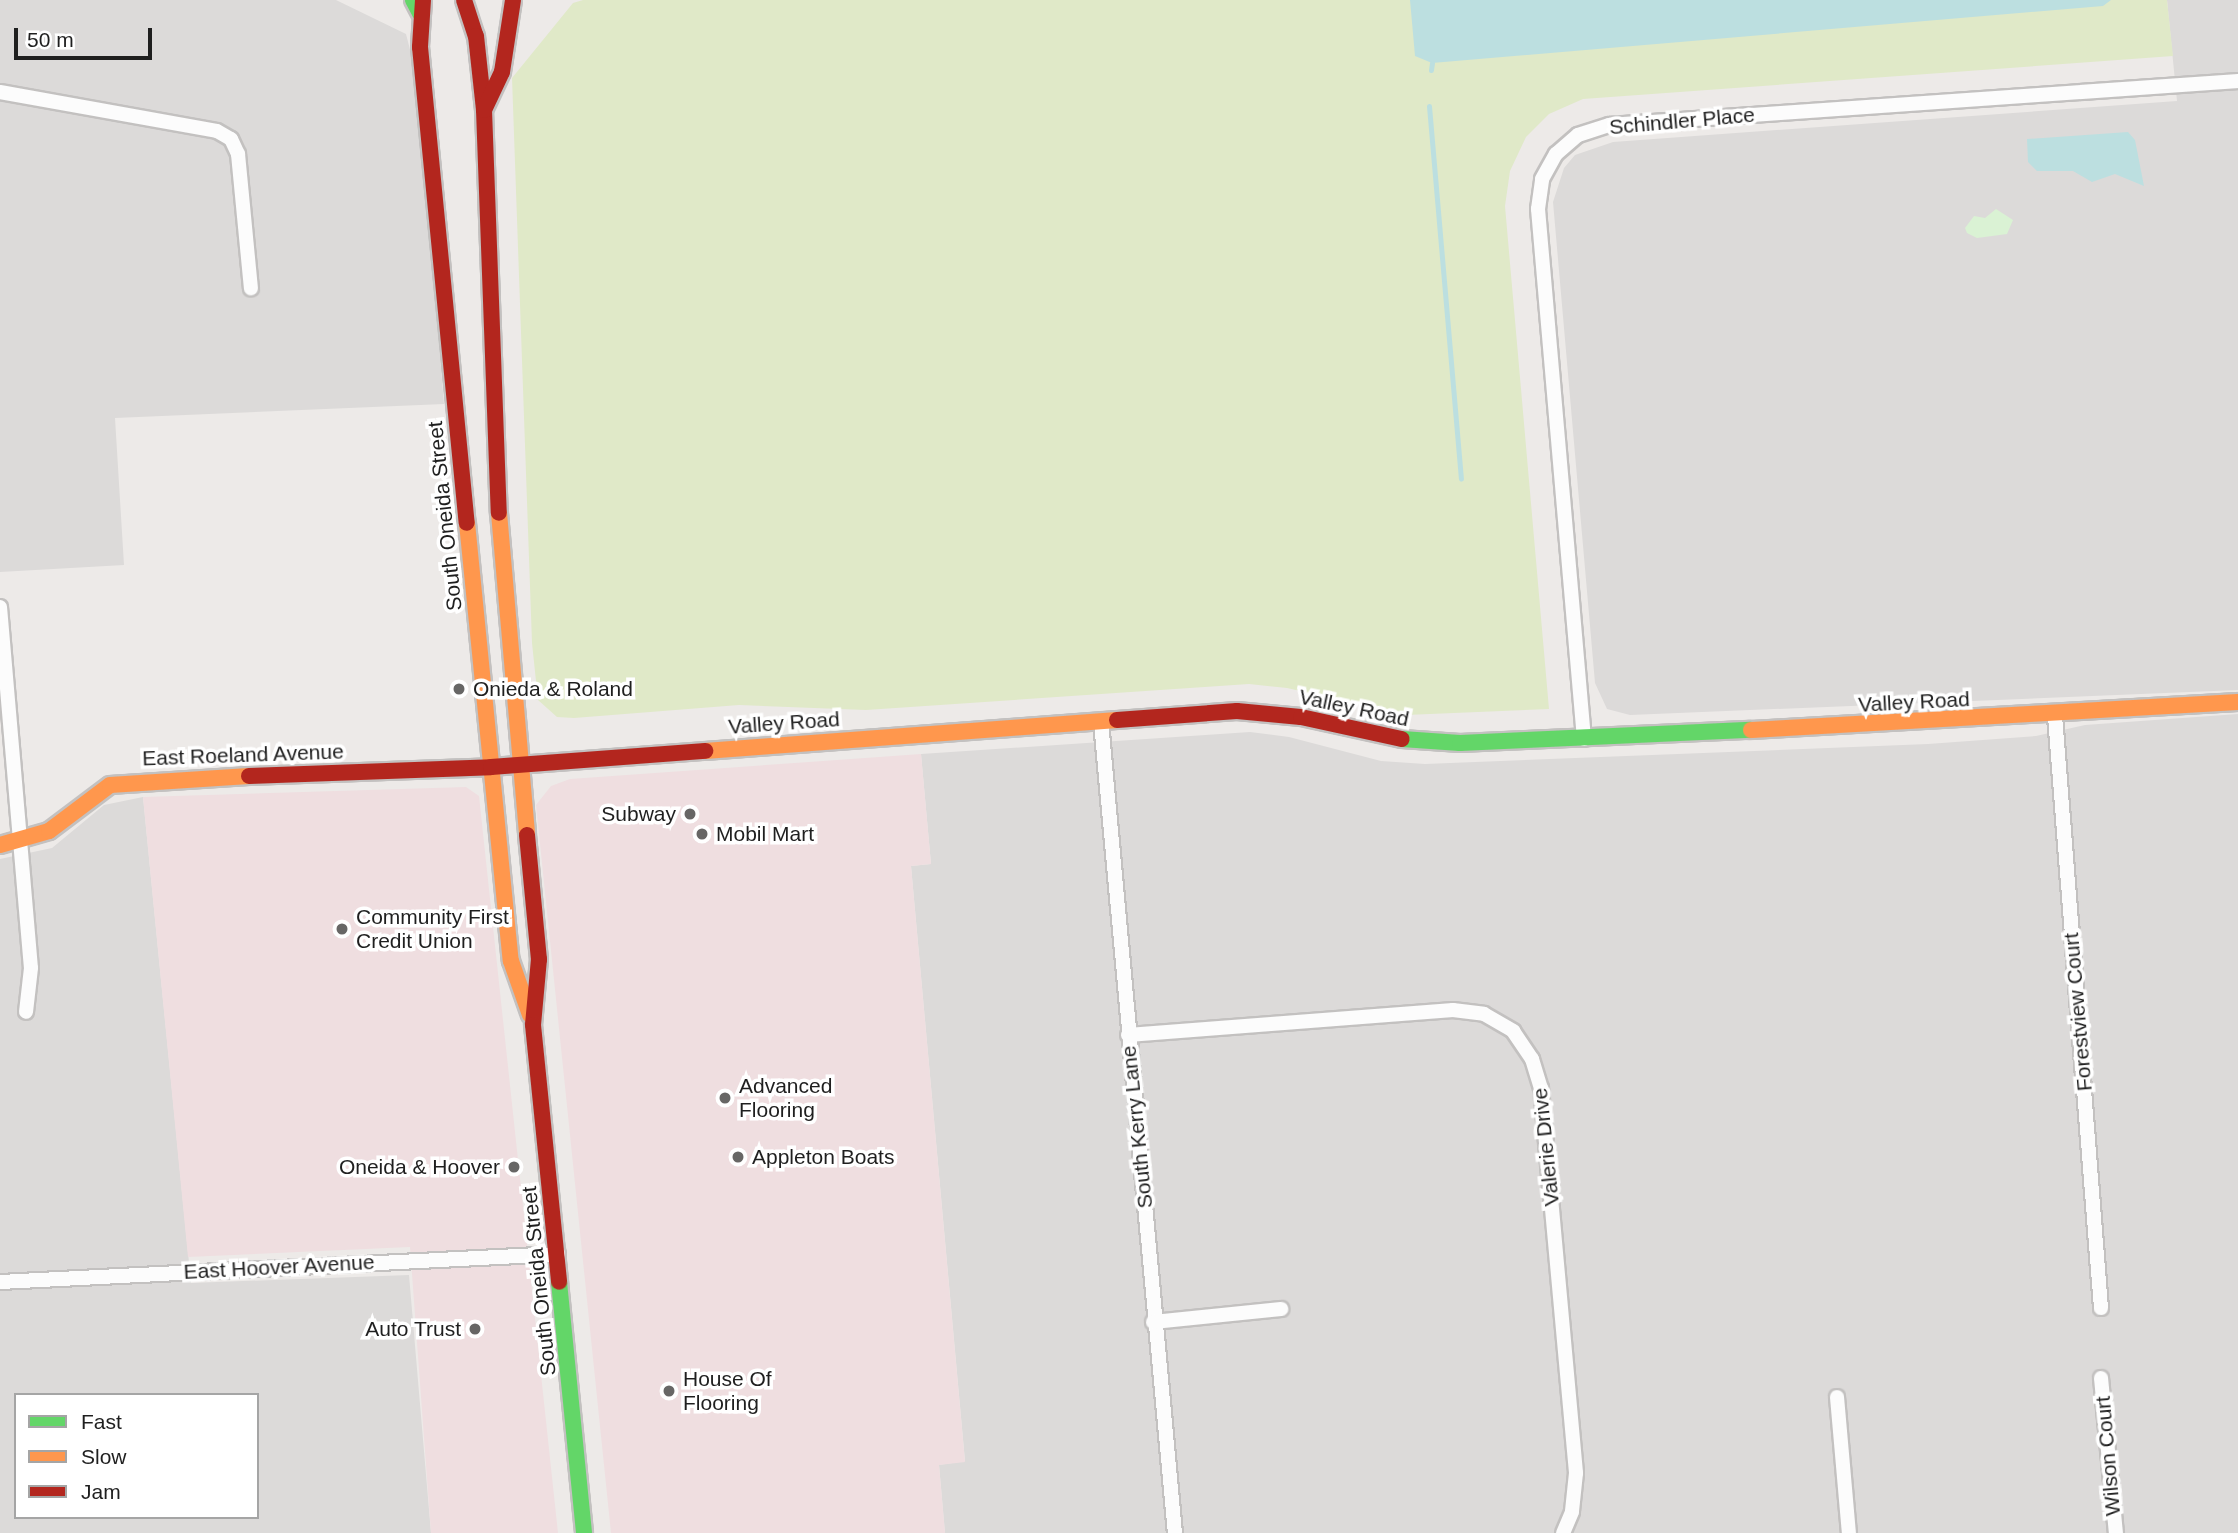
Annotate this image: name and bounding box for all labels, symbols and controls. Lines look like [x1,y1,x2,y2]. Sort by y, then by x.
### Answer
scale bar [18,14,156,58]
text: 50 m [27,28,74,51]
street label: Schindler Place [1608,102,1756,140]
street label: South Oneida Street [423,420,467,612]
place label: Onieda & Roland [473,676,633,702]
marker: Onieda & Roland [451,681,467,697]
street label: Valley Road [1297,684,1411,732]
street label: Valley Road [1858,686,1970,718]
street label: Valley Road [727,707,841,739]
street label: East Roeland Avenue [141,739,345,771]
place label: Subway [601,801,676,827]
marker: Subway [682,806,698,822]
place label: Mobil Mart [716,821,814,847]
marker: Mobil Mart [694,826,710,842]
place label: Community First Credit Union [356,904,509,954]
marker: Community First Credit Union [334,921,350,937]
street label: Forestview Court [2059,932,2097,1092]
street label: South Kerry Lane [1116,1044,1158,1210]
place label: Advanced Flooring [739,1073,832,1123]
street label: Valerie Drive [1527,1087,1565,1207]
marker: Advanced Flooring [717,1090,733,1106]
place label: Appleton Boats [752,1144,894,1170]
marker: Appleton Boats [730,1149,746,1165]
place label: Oneida & Hoover [339,1154,500,1180]
marker: Oneida & Hoover [506,1159,522,1175]
street label: South Oneida Street [517,1185,561,1377]
street label: East Hoover Avenue [182,1249,376,1285]
place label: Auto Trust [365,1316,461,1342]
marker: Auto Trust [467,1321,483,1337]
place label: House Of Flooring [683,1366,772,1416]
marker: House Of Flooring [661,1383,677,1399]
legend [14,1393,259,1519]
street label: Wilson Court [2090,1395,2126,1517]
text: Fast [81,1410,122,1433]
text: Slow [81,1445,127,1468]
text: Jam [81,1480,121,1503]

